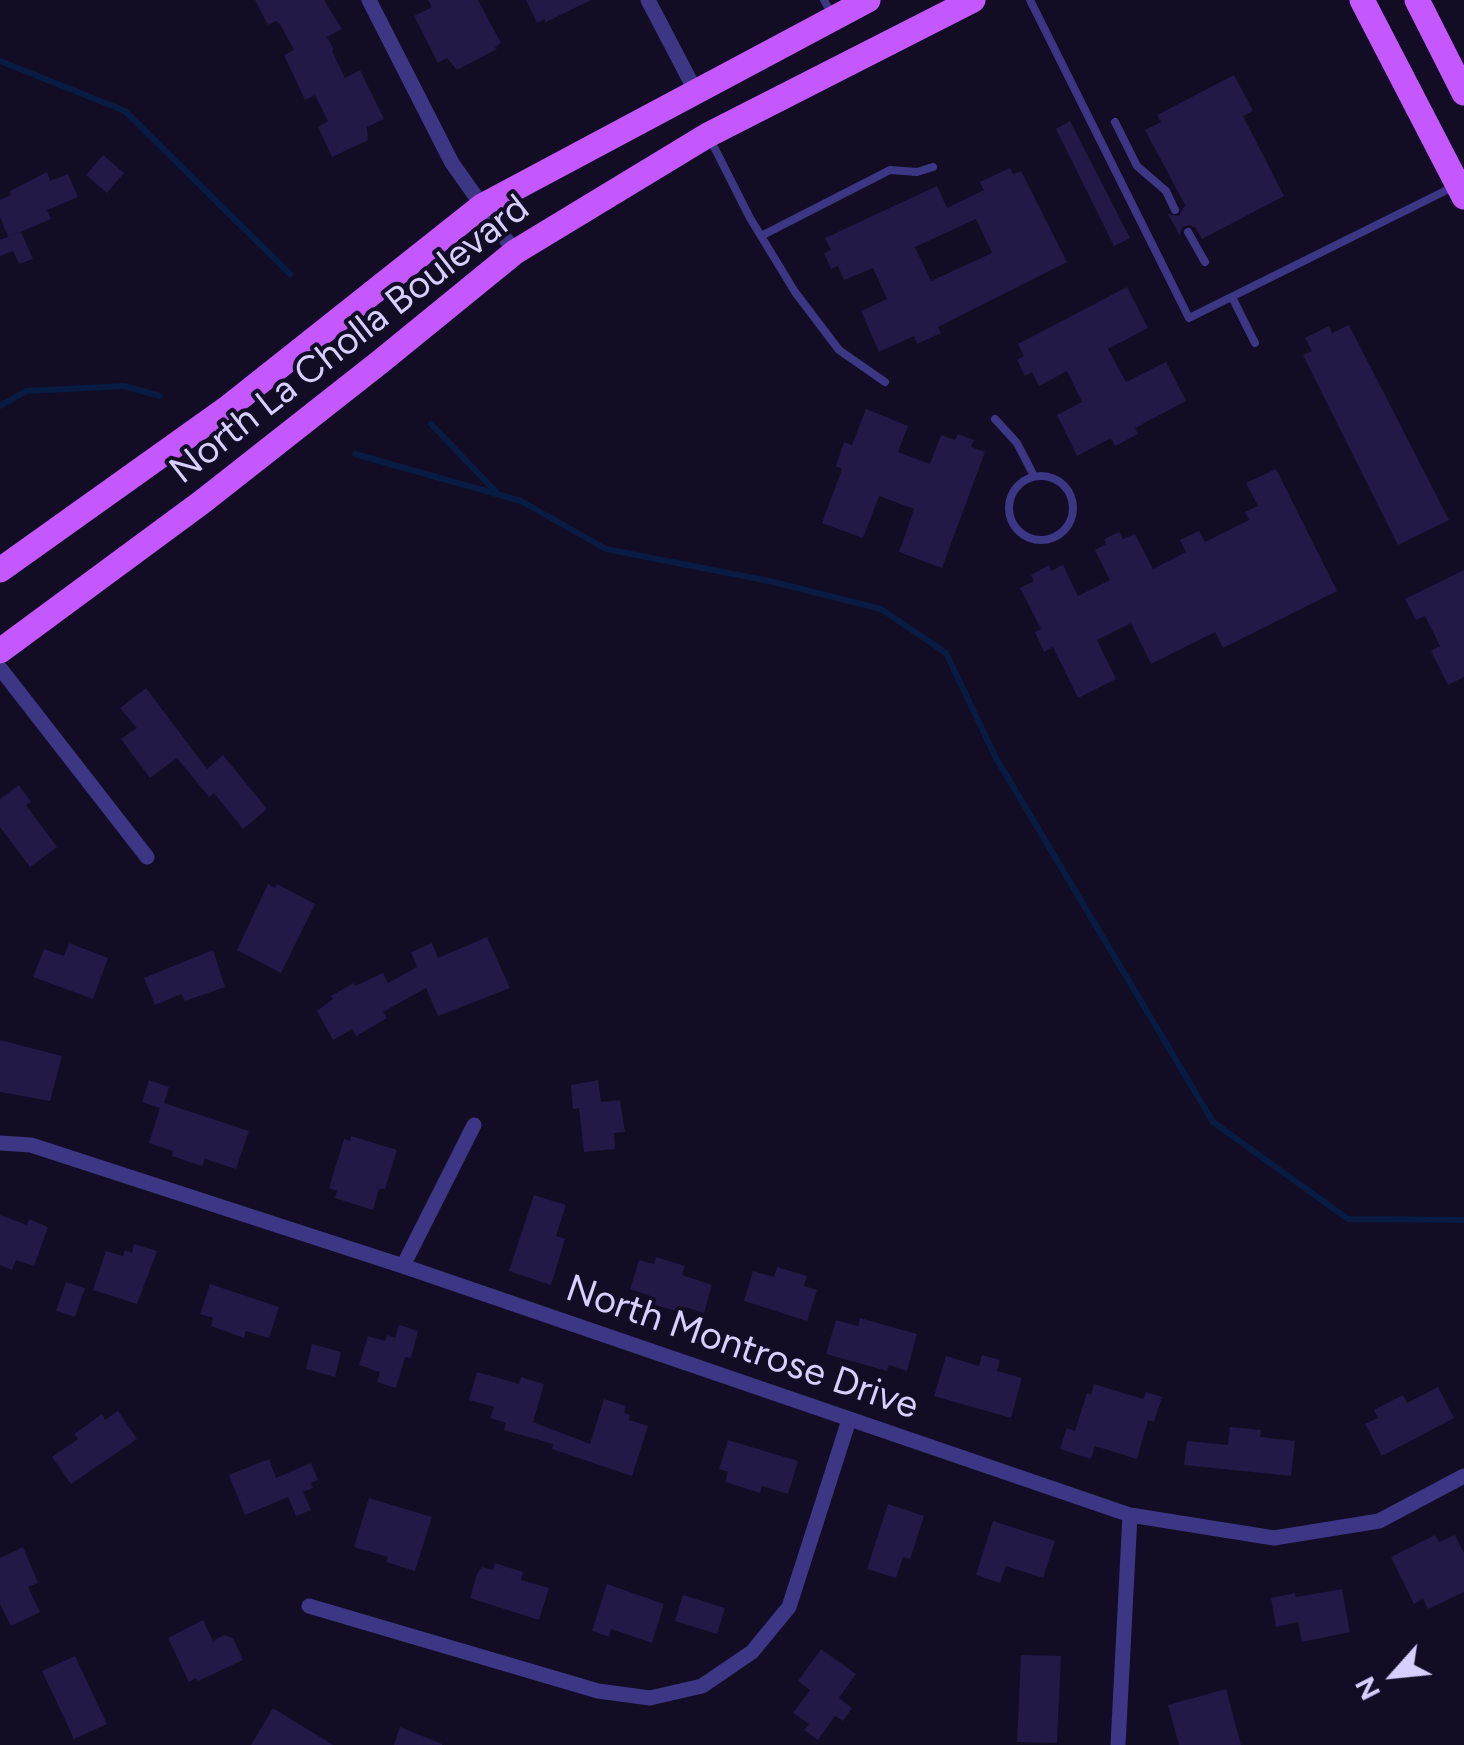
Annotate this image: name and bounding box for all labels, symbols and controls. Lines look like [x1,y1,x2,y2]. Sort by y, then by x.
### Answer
street label: North La Cholla Boulevard [162,186,538,494]
street label: North Montrose Drive [560,1266,924,1430]
north arrow [1344,1625,1444,1725]
text: N [1347,1671,1387,1706]

